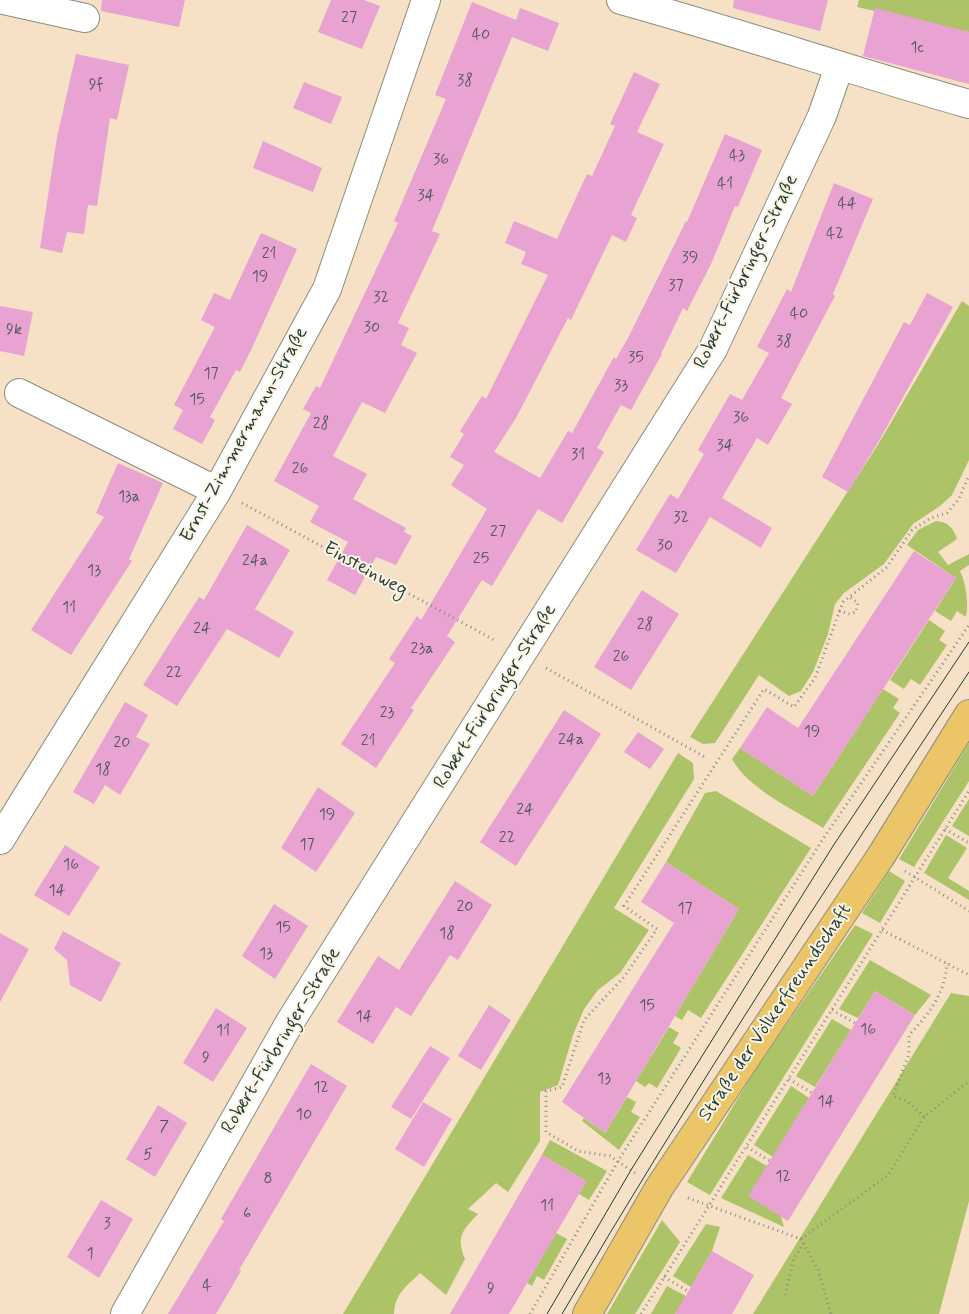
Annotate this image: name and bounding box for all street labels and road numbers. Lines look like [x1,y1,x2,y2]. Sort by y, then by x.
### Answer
street label: Robert-Fürbringer-Straße [690,171,804,373]
street label: Ernst-Zimmermann-Straße [176,324,314,546]
street label: Einsteinweg [319,538,411,602]
street label: Robert-Fürbringer-Straße [430,601,562,793]
street label: Straße der Völkerfreundschaft [695,900,857,1126]
street label: Robert-Fürbringer-Straße [217,944,347,1138]

